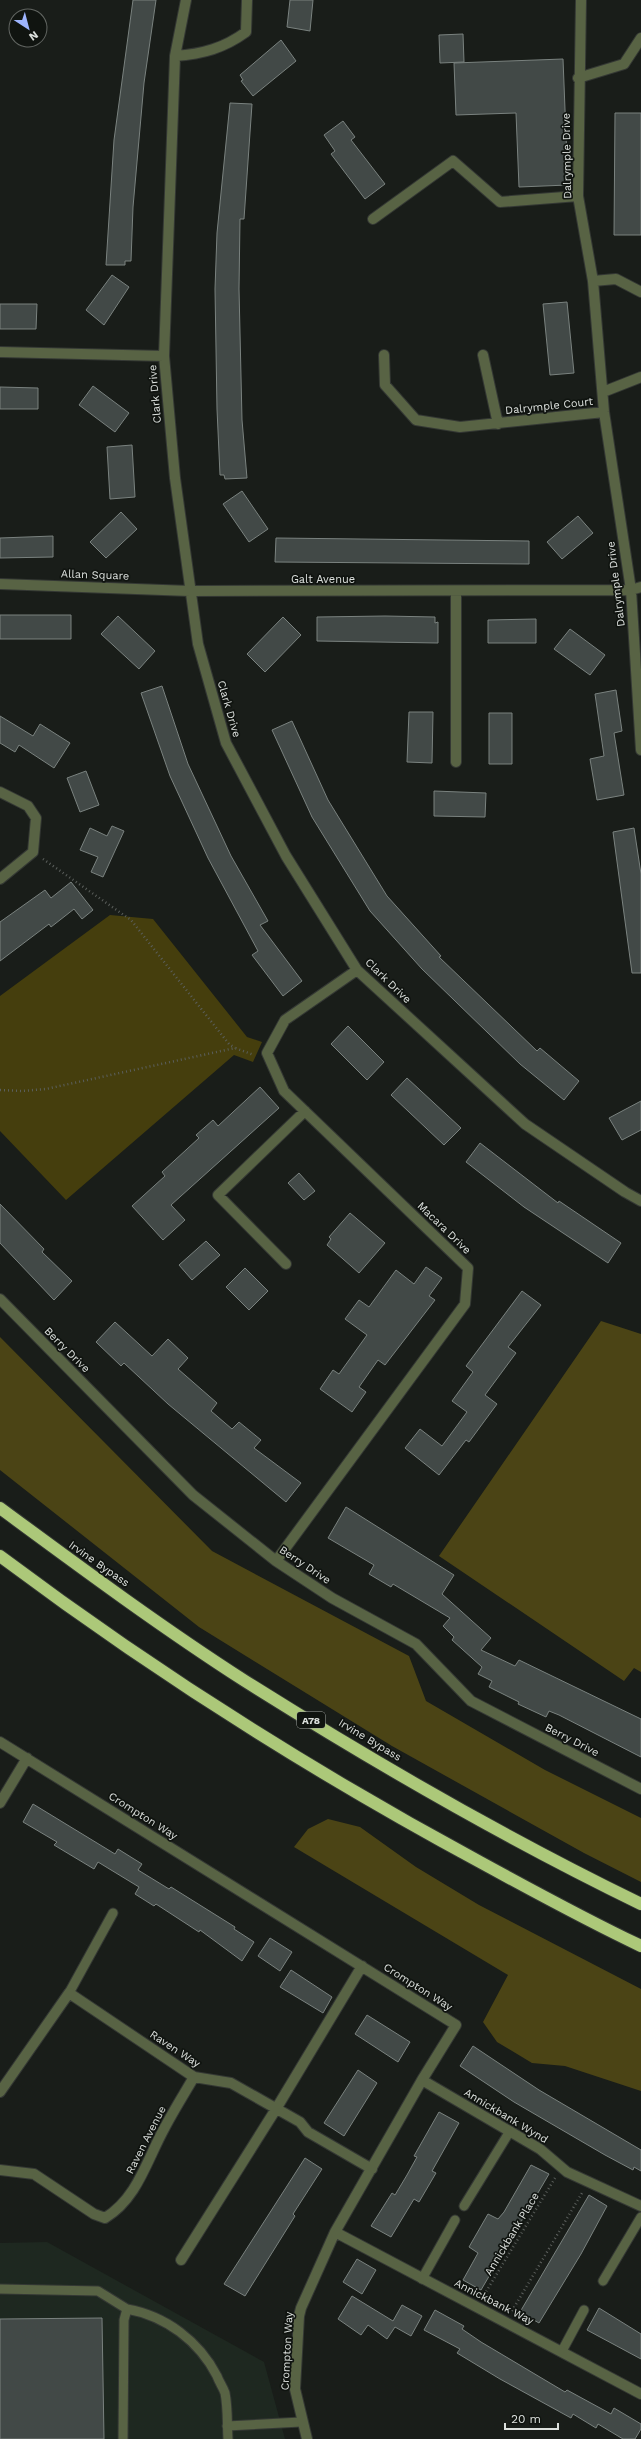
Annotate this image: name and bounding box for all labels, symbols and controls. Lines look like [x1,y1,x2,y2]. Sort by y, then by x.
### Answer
north arrow [8,8,48,48]
text: N [26,28,41,43]
street label: Dalrymple Drive [560,113,574,199]
street label: Clark Drive [146,364,164,424]
street label: Dalrymple Court [504,395,594,417]
street label: Dalrymple Drive [604,541,628,627]
street label: Allan Square [61,567,129,583]
street label: Galt Avenue [291,573,355,586]
street label: Clark Drive [215,679,243,739]
street label: Clark Drive [362,956,414,1006]
street label: Macara Drive [415,1199,473,1257]
street label: Berry Drive [42,1325,92,1375]
street label: Irvine Bypass [66,1538,132,1590]
street label: Berry Drive [277,1543,333,1587]
road number: A78 [297,1712,325,1728]
street label: Irvine Bypass [336,1716,404,1764]
street label: Berry Drive [543,1721,601,1759]
street label: Crompton Way [106,1790,180,1843]
street label: Crompton Way [381,1961,455,2014]
street label: Raven Way [147,2028,203,2070]
street label: Annickbank Wynd [462,2086,550,2146]
street label: Raven Avenue [123,2104,169,2176]
street label: Annickbank Place [482,2190,542,2278]
street label: Annickbank Way [452,2276,536,2328]
street label: Crompton Way [278,2311,296,2391]
scale bar [505,2405,558,2431]
text: 20 m [511,2412,541,2426]

